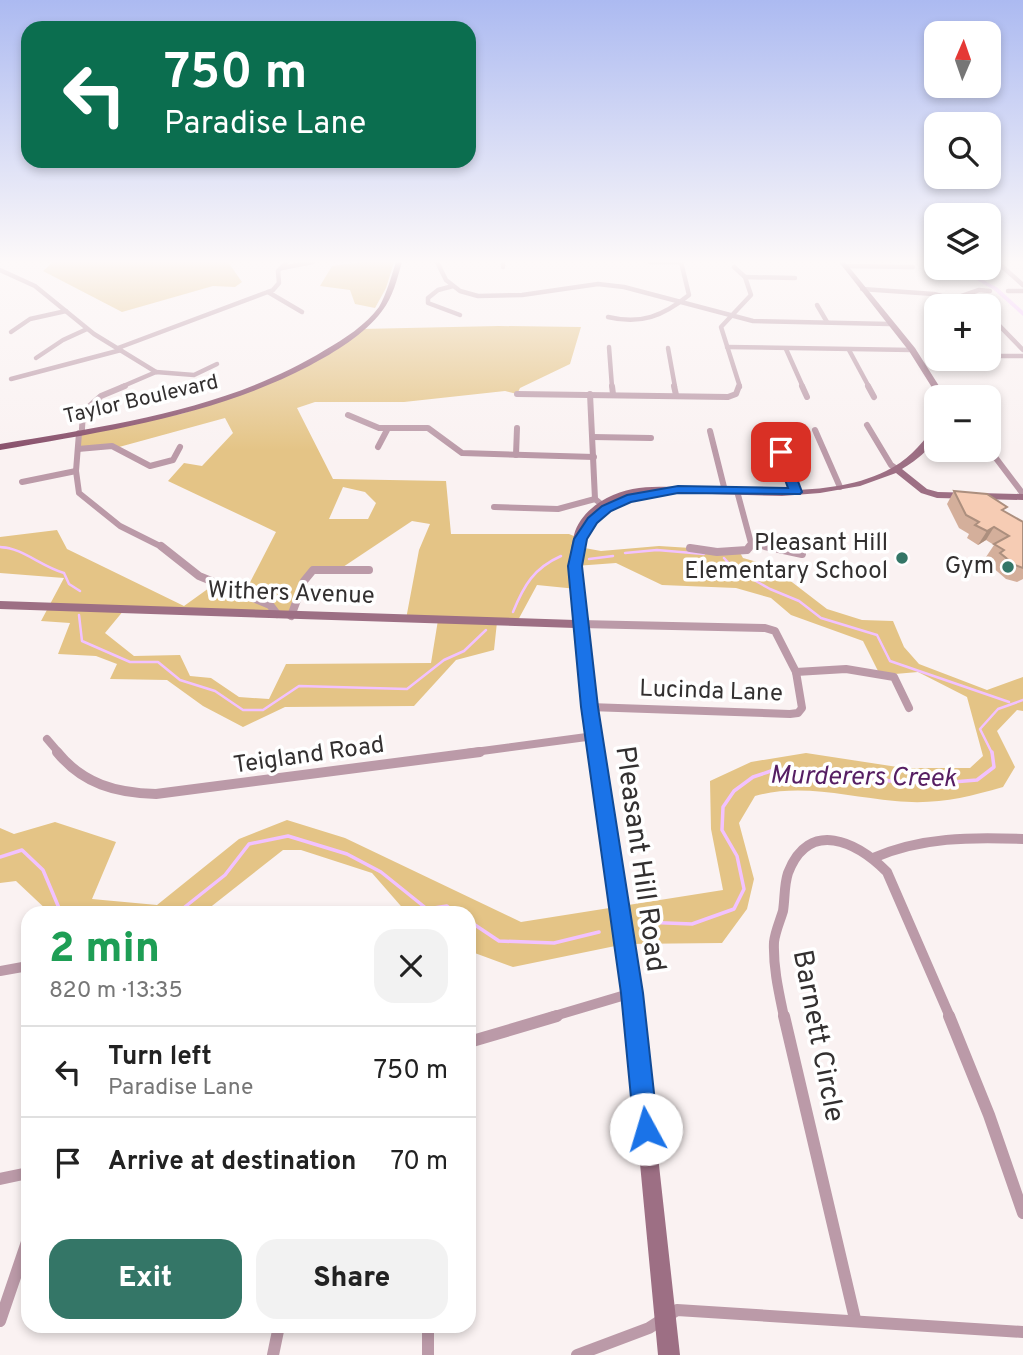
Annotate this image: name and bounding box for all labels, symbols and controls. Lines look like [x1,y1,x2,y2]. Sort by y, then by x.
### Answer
north arrow [924,21,1001,98]
map controls [924,21,1001,462]
text: 750 m [164,44,308,106]
icon: left [49,49,140,140]
text: Paradise Lane [164,105,366,145]
button: search [924,112,1001,189]
button: layers [924,203,1001,280]
button: + [924,294,1001,371]
street label: Taylor Boulevard [61,369,221,431]
button: − [924,385,1001,462]
pin [751,422,811,482]
icon: arrive [762,433,800,471]
place label: Pleasant Hill Elementary School [684,529,888,587]
marker: Pleasant Hill Elementary School [894,550,910,566]
place label: Gym [945,552,994,582]
marker: Gym [1000,559,1016,575]
street label: Withers Avenue [207,576,375,612]
street label: Lucinda Lane [639,675,783,709]
street label: Teigland Road [232,731,386,781]
street label: Pleasant Hill Road [605,744,673,974]
water label: Murderers Creek [769,760,957,796]
text: 2 min [49,924,160,977]
button: close [374,929,448,1003]
street label: Barnett Circle [783,947,851,1125]
text: 820 m · 13:35 [49,977,183,1006]
text: Turn left [108,1041,212,1074]
icon: left [49,1053,87,1091]
text: 750 m [374,1055,448,1088]
text: Paradise Lane [108,1074,253,1103]
position arrow [609,1092,683,1166]
icon: arrive [49,1144,87,1182]
text: Arrive at destination [108,1146,356,1179]
text: 70 m [390,1146,448,1179]
button: Exit [49,1239,242,1319]
button: Share [256,1239,448,1319]

